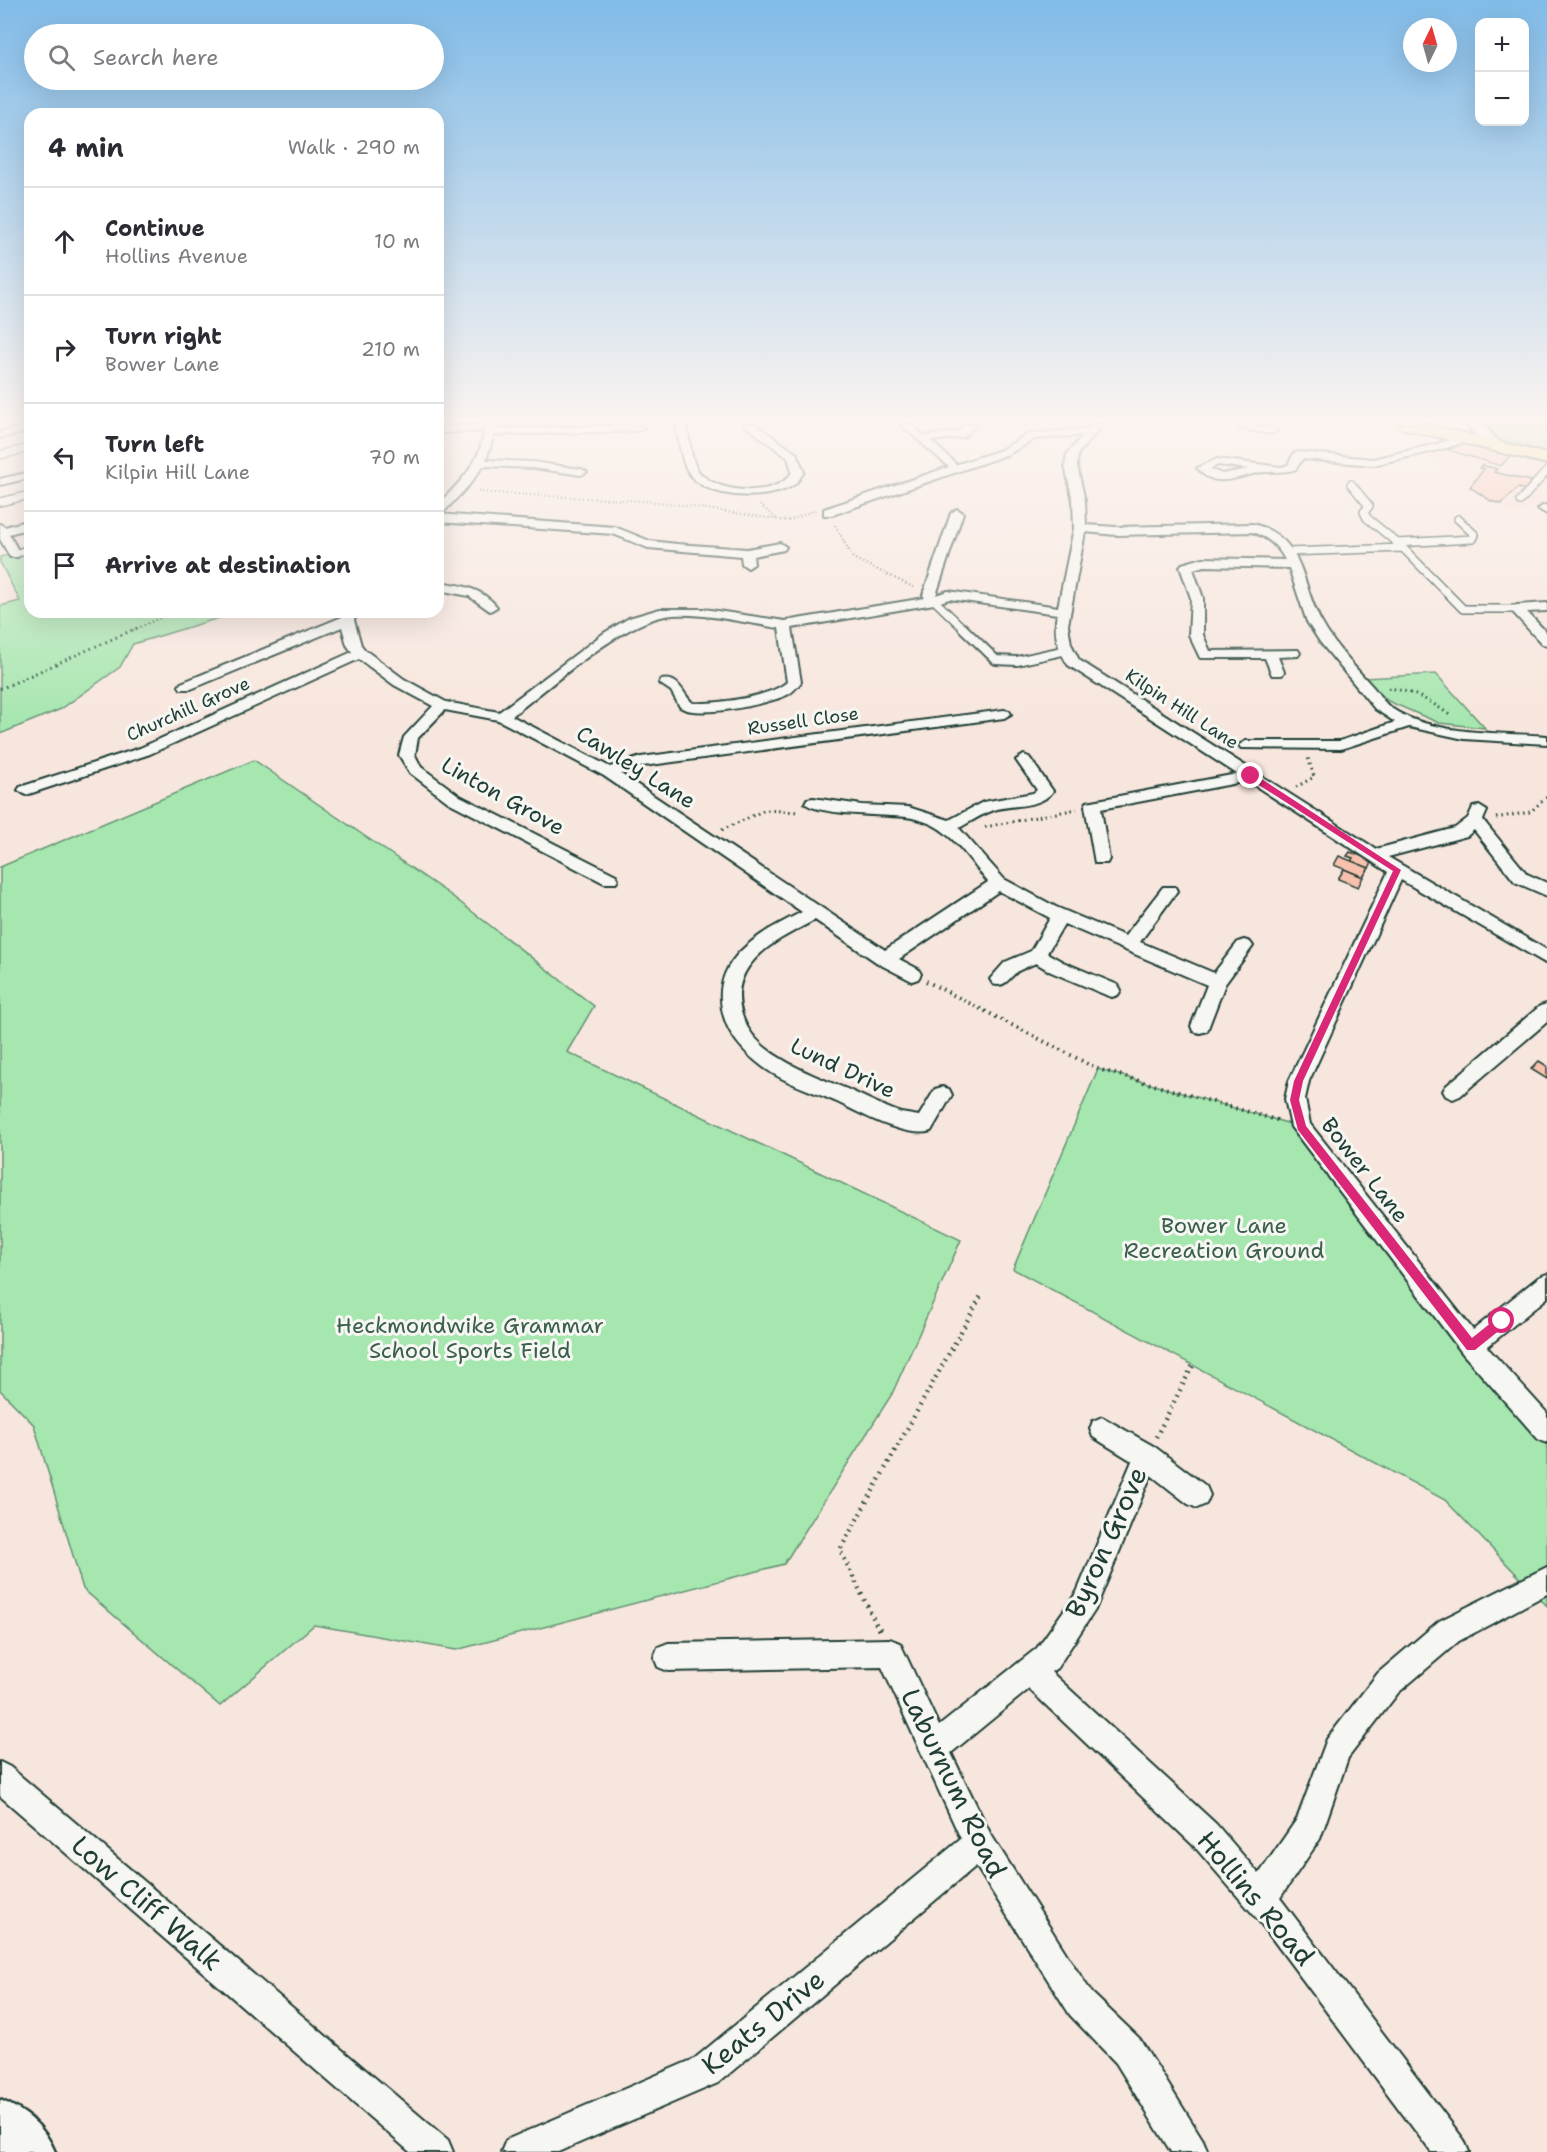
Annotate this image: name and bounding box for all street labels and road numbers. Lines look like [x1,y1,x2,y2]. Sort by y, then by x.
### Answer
street label: Kilpin Hill Lane [1121,663,1243,755]
street label: Churchill Grove [123,671,253,747]
street label: Russell Close [746,701,860,741]
street label: Cawley Lane [571,719,701,815]
street label: Linton Grove [436,750,570,842]
street label: Lund Drive [786,1031,900,1105]
street label: Bower Lane [1315,1111,1415,1229]
street label: Byron Grove [1056,1461,1156,1623]
street label: Laburnum Road [892,1682,1016,1884]
street label: Hollins Road [1189,1823,1323,1973]
street label: Low Cliff Walk [63,1827,231,1979]
street label: Keats Drive [694,1961,832,2083]

